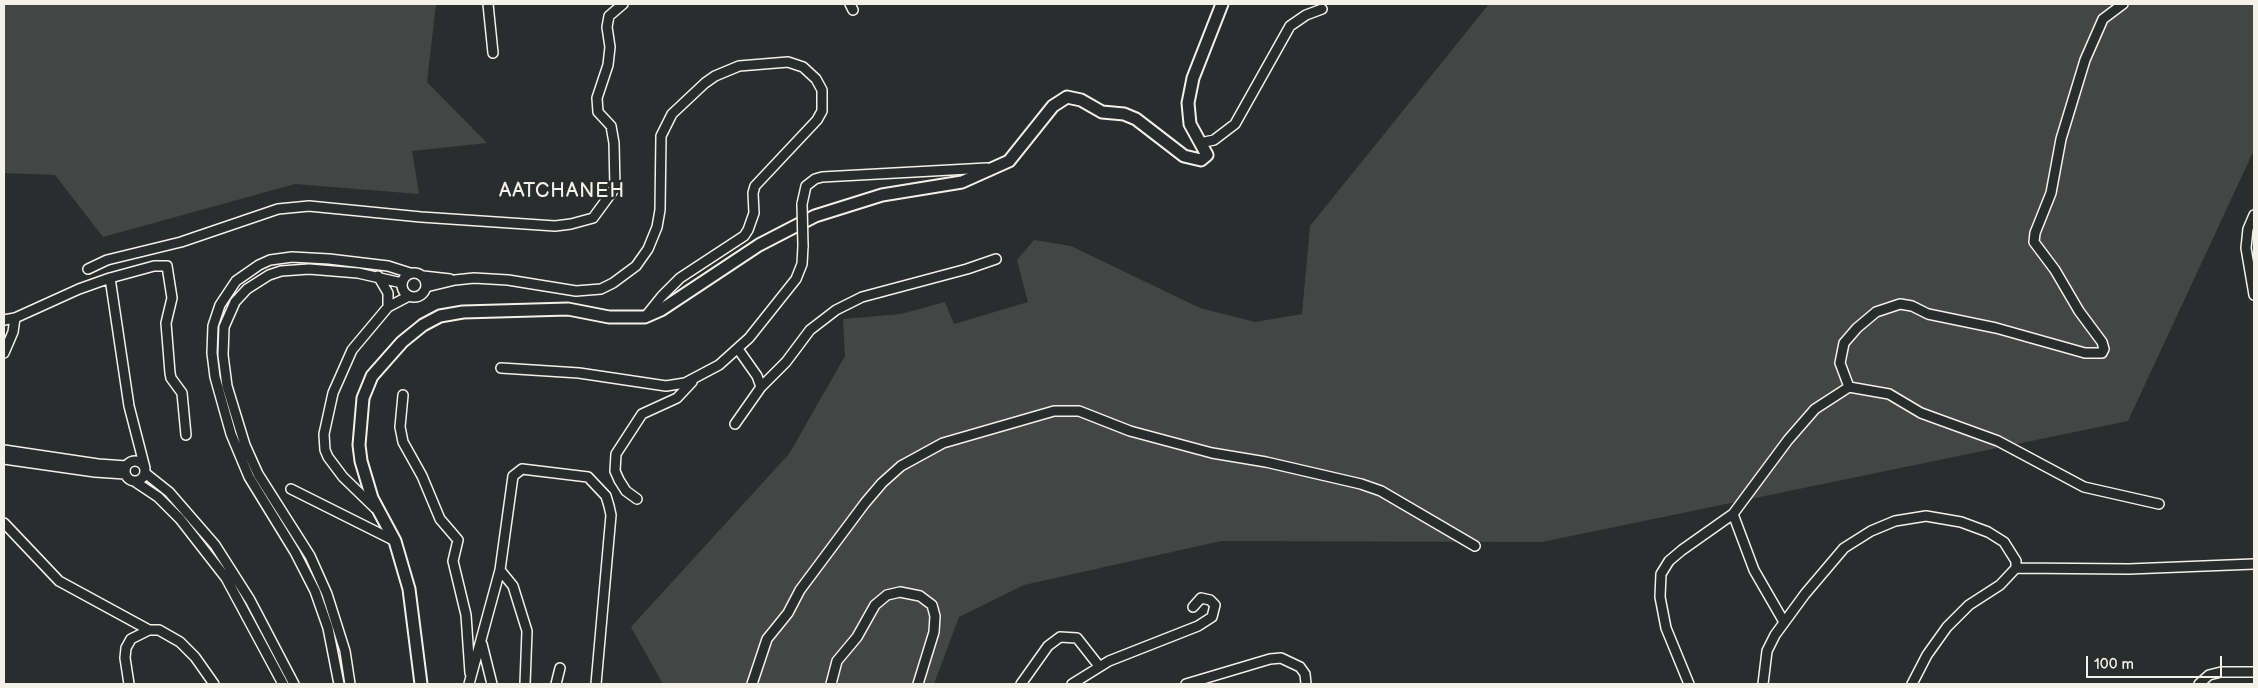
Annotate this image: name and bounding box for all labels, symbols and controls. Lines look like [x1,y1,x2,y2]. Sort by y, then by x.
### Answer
district label: AATCHANEH [498,180,626,204]
scale bar [2088,646,2224,678]
text: 100 m [2094,655,2134,674]

